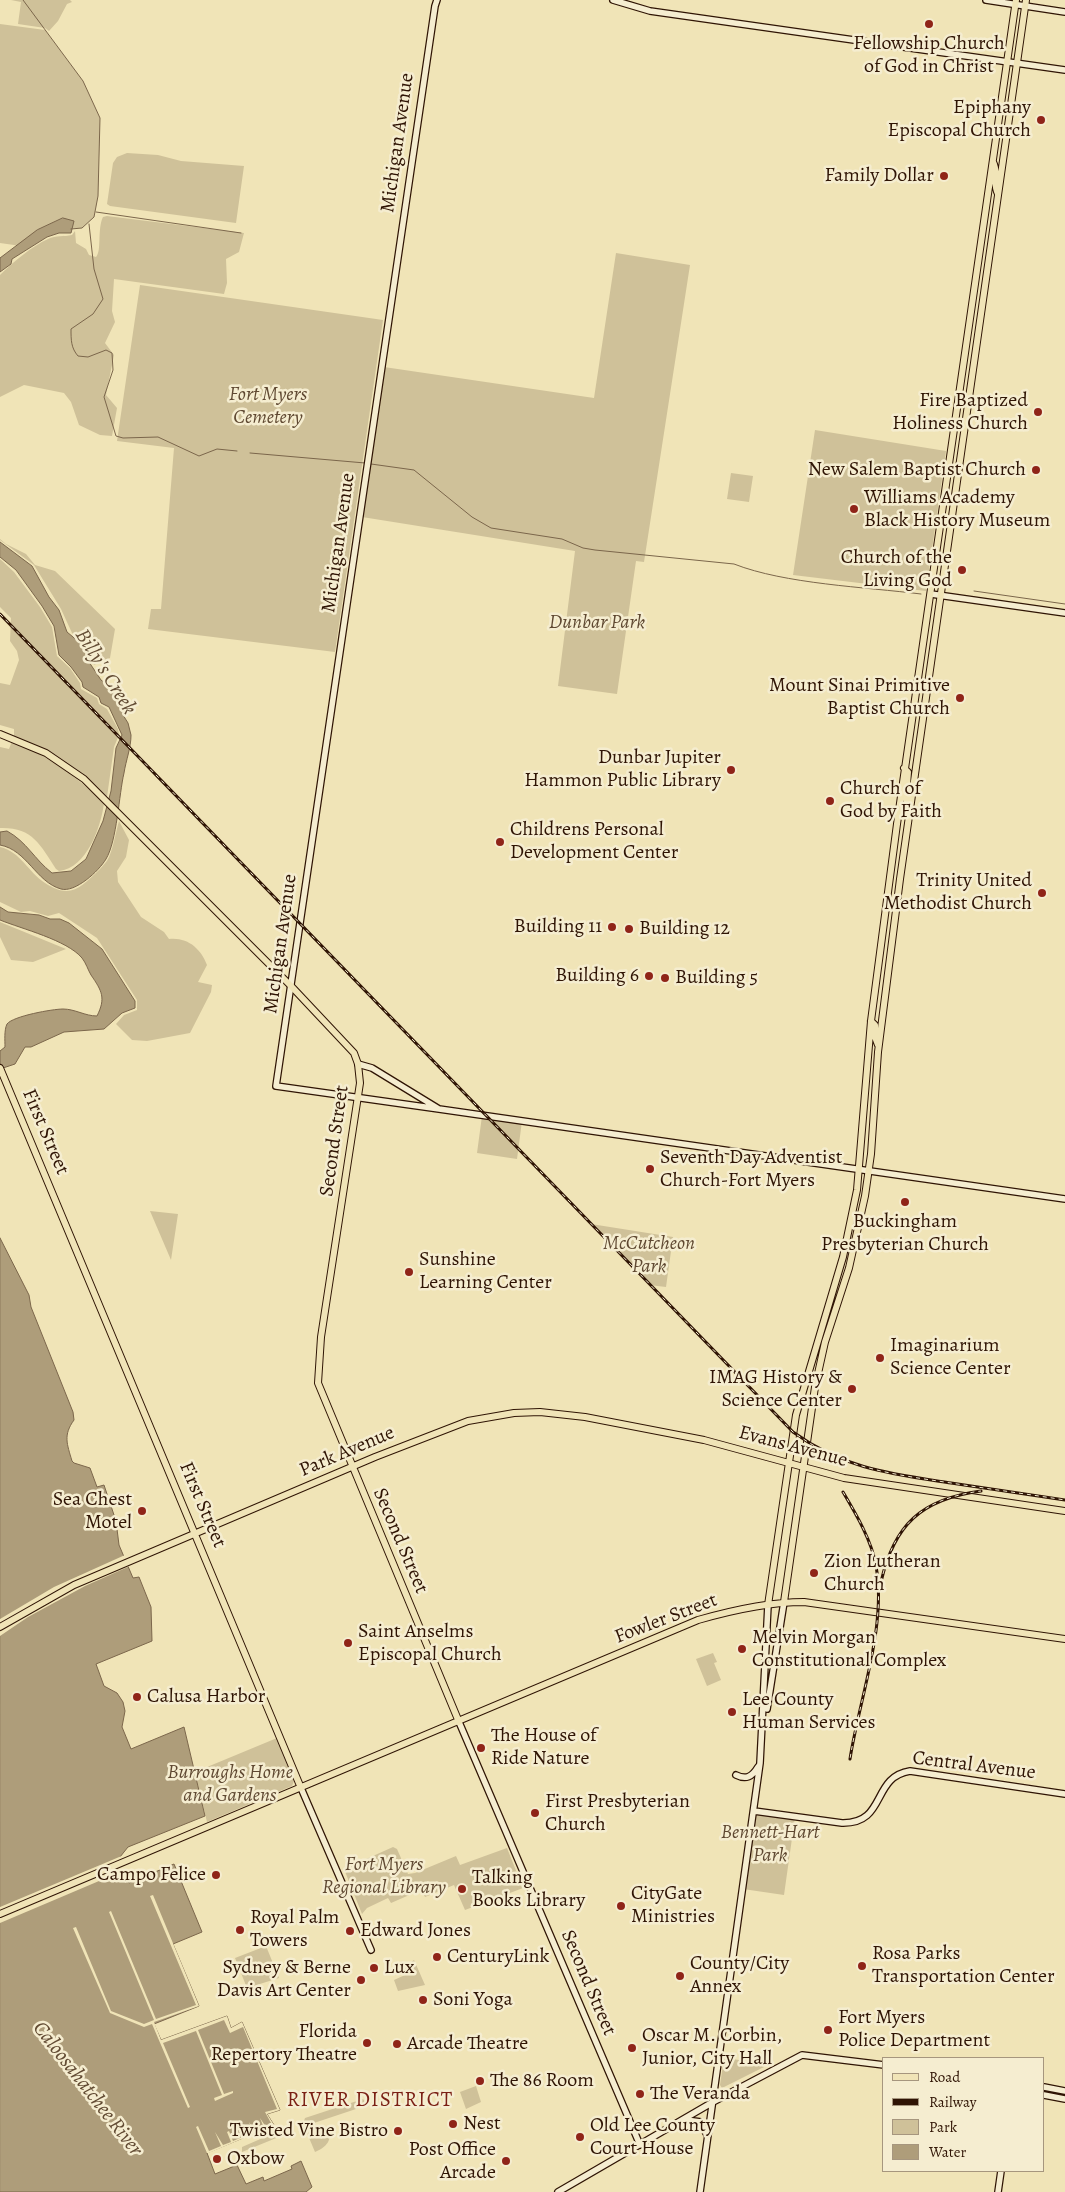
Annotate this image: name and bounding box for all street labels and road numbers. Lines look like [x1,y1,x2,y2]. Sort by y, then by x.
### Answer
street label: Michigan Avenue [376,72,420,214]
street label: Michigan Avenue [317,472,361,614]
street label: Michigan Avenue [259,873,303,1015]
street label: Second Street [315,1084,355,1198]
street label: First Street [16,1085,74,1179]
street label: Park Avenue [296,1421,398,1483]
street label: Evans Avenue [736,1421,850,1473]
street label: First Street [173,1458,231,1552]
street label: Second Street [367,1485,433,1597]
street label: Fowler Street [611,1588,721,1650]
street label: Central Avenue [911,1747,1037,1785]
street label: Second Street [555,1927,621,2039]

